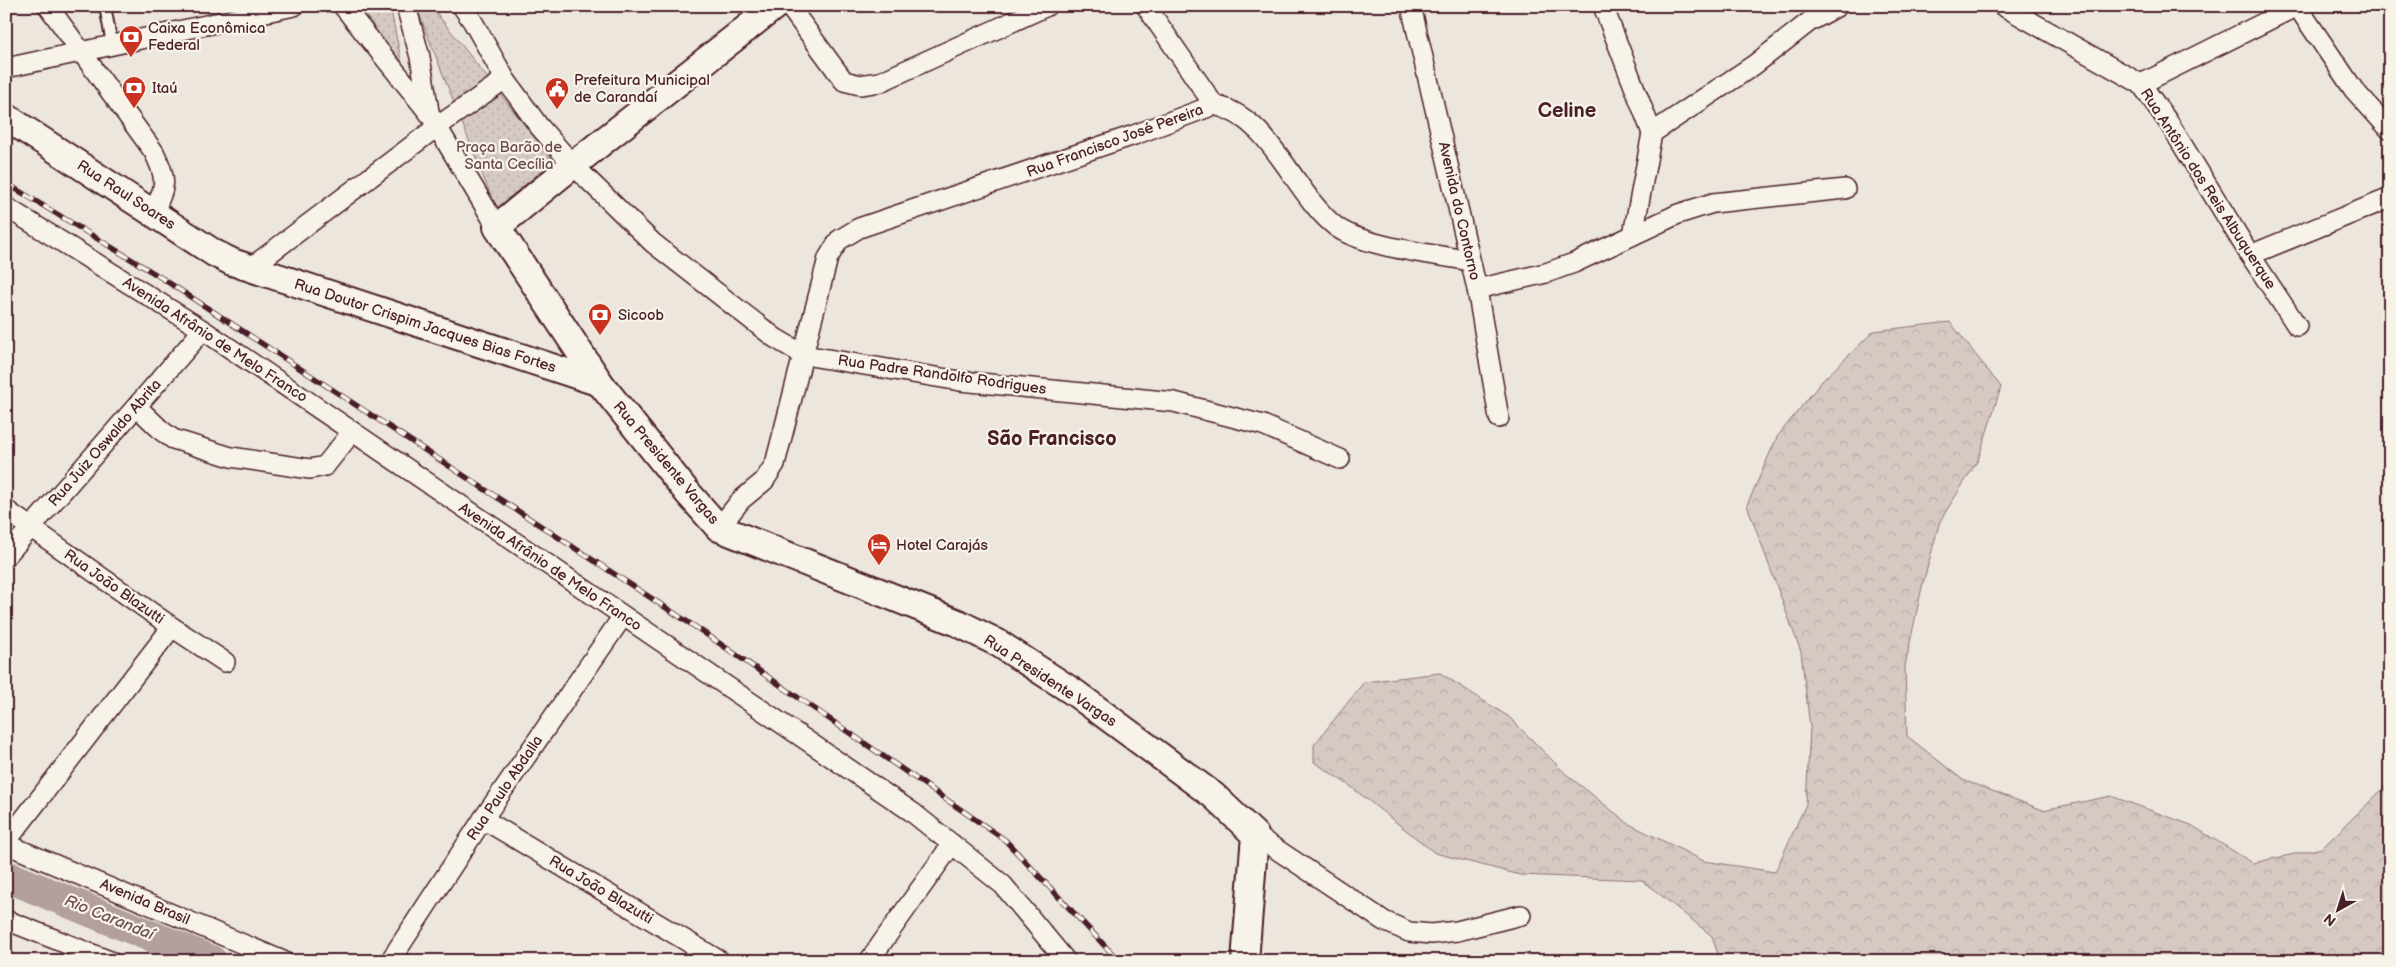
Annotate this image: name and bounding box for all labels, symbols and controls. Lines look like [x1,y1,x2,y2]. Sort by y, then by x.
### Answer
place label: Caixa Econômica Federal [148,19,265,55]
bank icon: Caixa Econômica Federal [118,24,144,58]
place label: Prefeitura Municipal de Carandaí [574,71,710,107]
bank icon: Itaú [121,75,147,109]
public building icon: Prefeitura Municipal de Carandaí [544,76,570,110]
place label: Itaú [152,79,178,98]
street label: Rua Antônio dos Reis Albuquerque [2136,85,2280,293]
district label: Celine [1538,99,1596,123]
street label: Rua Francisco José Pereira [1024,100,1206,182]
park label: Praça Barão de Santa Cecília [456,138,562,174]
street label: Avenida do Contorno [1434,140,1484,282]
street label: Rua Raul Soares [73,156,179,234]
street label: Avenida Afrânio de Melo Franco [119,273,311,407]
street label: Rua Doutor Crispim Jacques Bias Fortes [292,275,559,378]
bank icon: Sicoob [587,302,613,336]
place label: Sicoob [618,306,665,325]
street label: Rua Padre Randolfo Rodrigues [837,351,1048,399]
street label: Rua Juiz Oswaldo Abrita [45,375,165,511]
street label: Rua Presidente Vargas [609,398,723,529]
district label: São Francisco [987,427,1117,451]
street label: Avenida Afrânio de Melo Franco [455,499,645,635]
hotel icon: Hotel Carajás [866,532,892,566]
place label: Hotel Carajás [896,536,989,555]
street label: Rua João Blazutti [60,545,168,629]
street label: Rua Presidente Vargas [980,631,1121,731]
street label: Rua Paulo Abdalla [463,732,547,844]
street label: Rua João Blazutti [545,851,657,929]
street label: Avenida Brasil [97,875,193,929]
north arrow [2314,884,2364,934]
water label: Rio Carandaí [62,891,159,945]
text: N [2321,910,2340,930]

